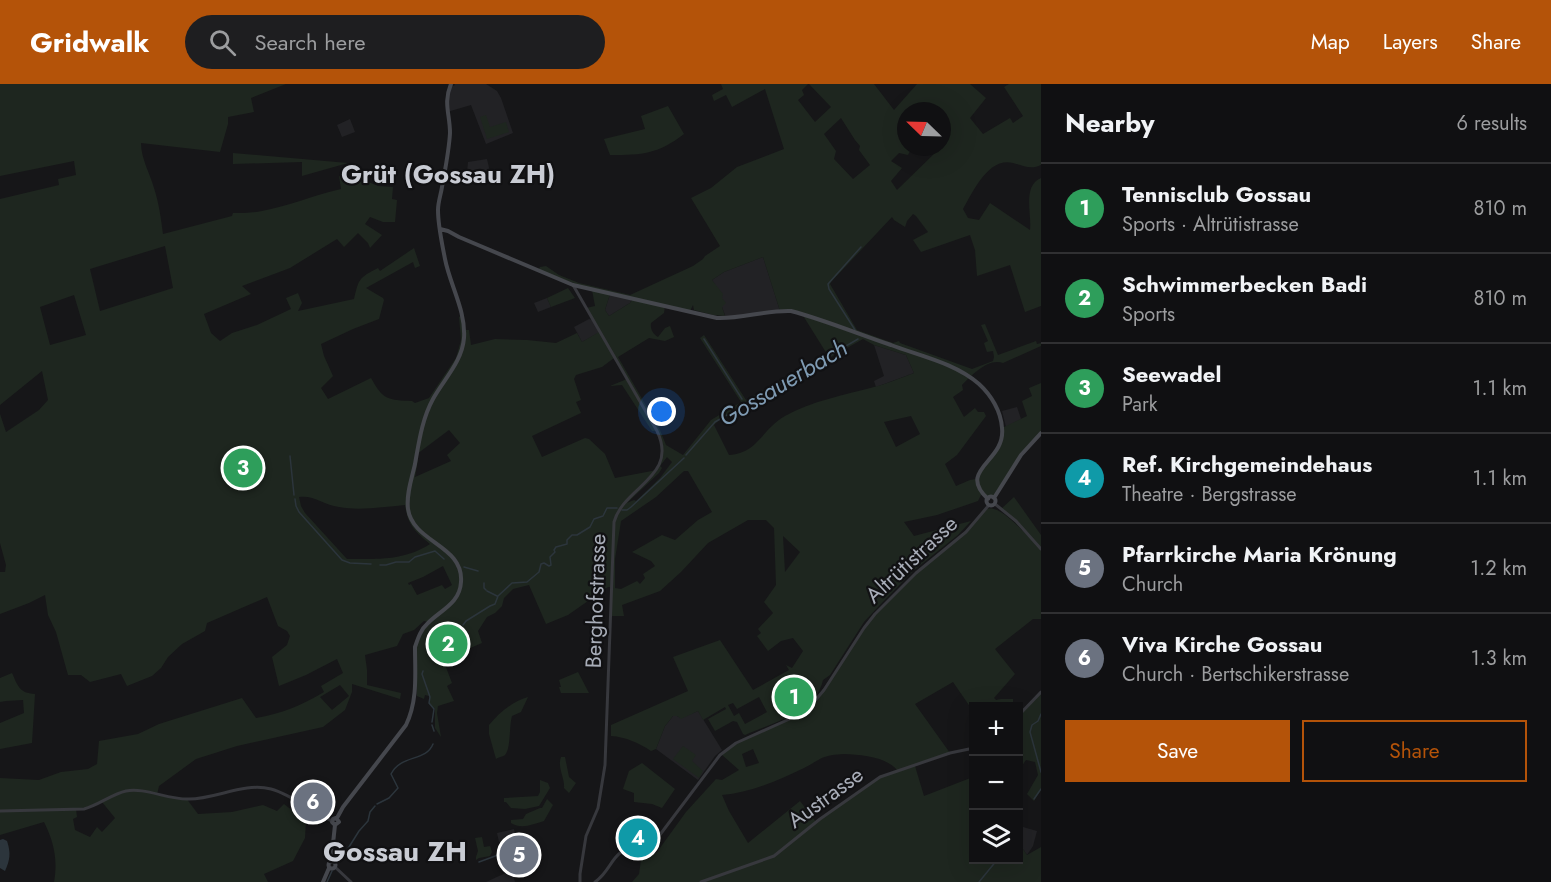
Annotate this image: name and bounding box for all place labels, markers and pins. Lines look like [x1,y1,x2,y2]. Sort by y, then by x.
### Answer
pin: 3 [224,446,262,490]
pin: 2 [428,622,468,666]
pin: 1 [774,674,814,720]
pin: 6 [294,780,332,824]
pin: 4 [618,816,658,861]
pin: 5 [500,832,538,878]

